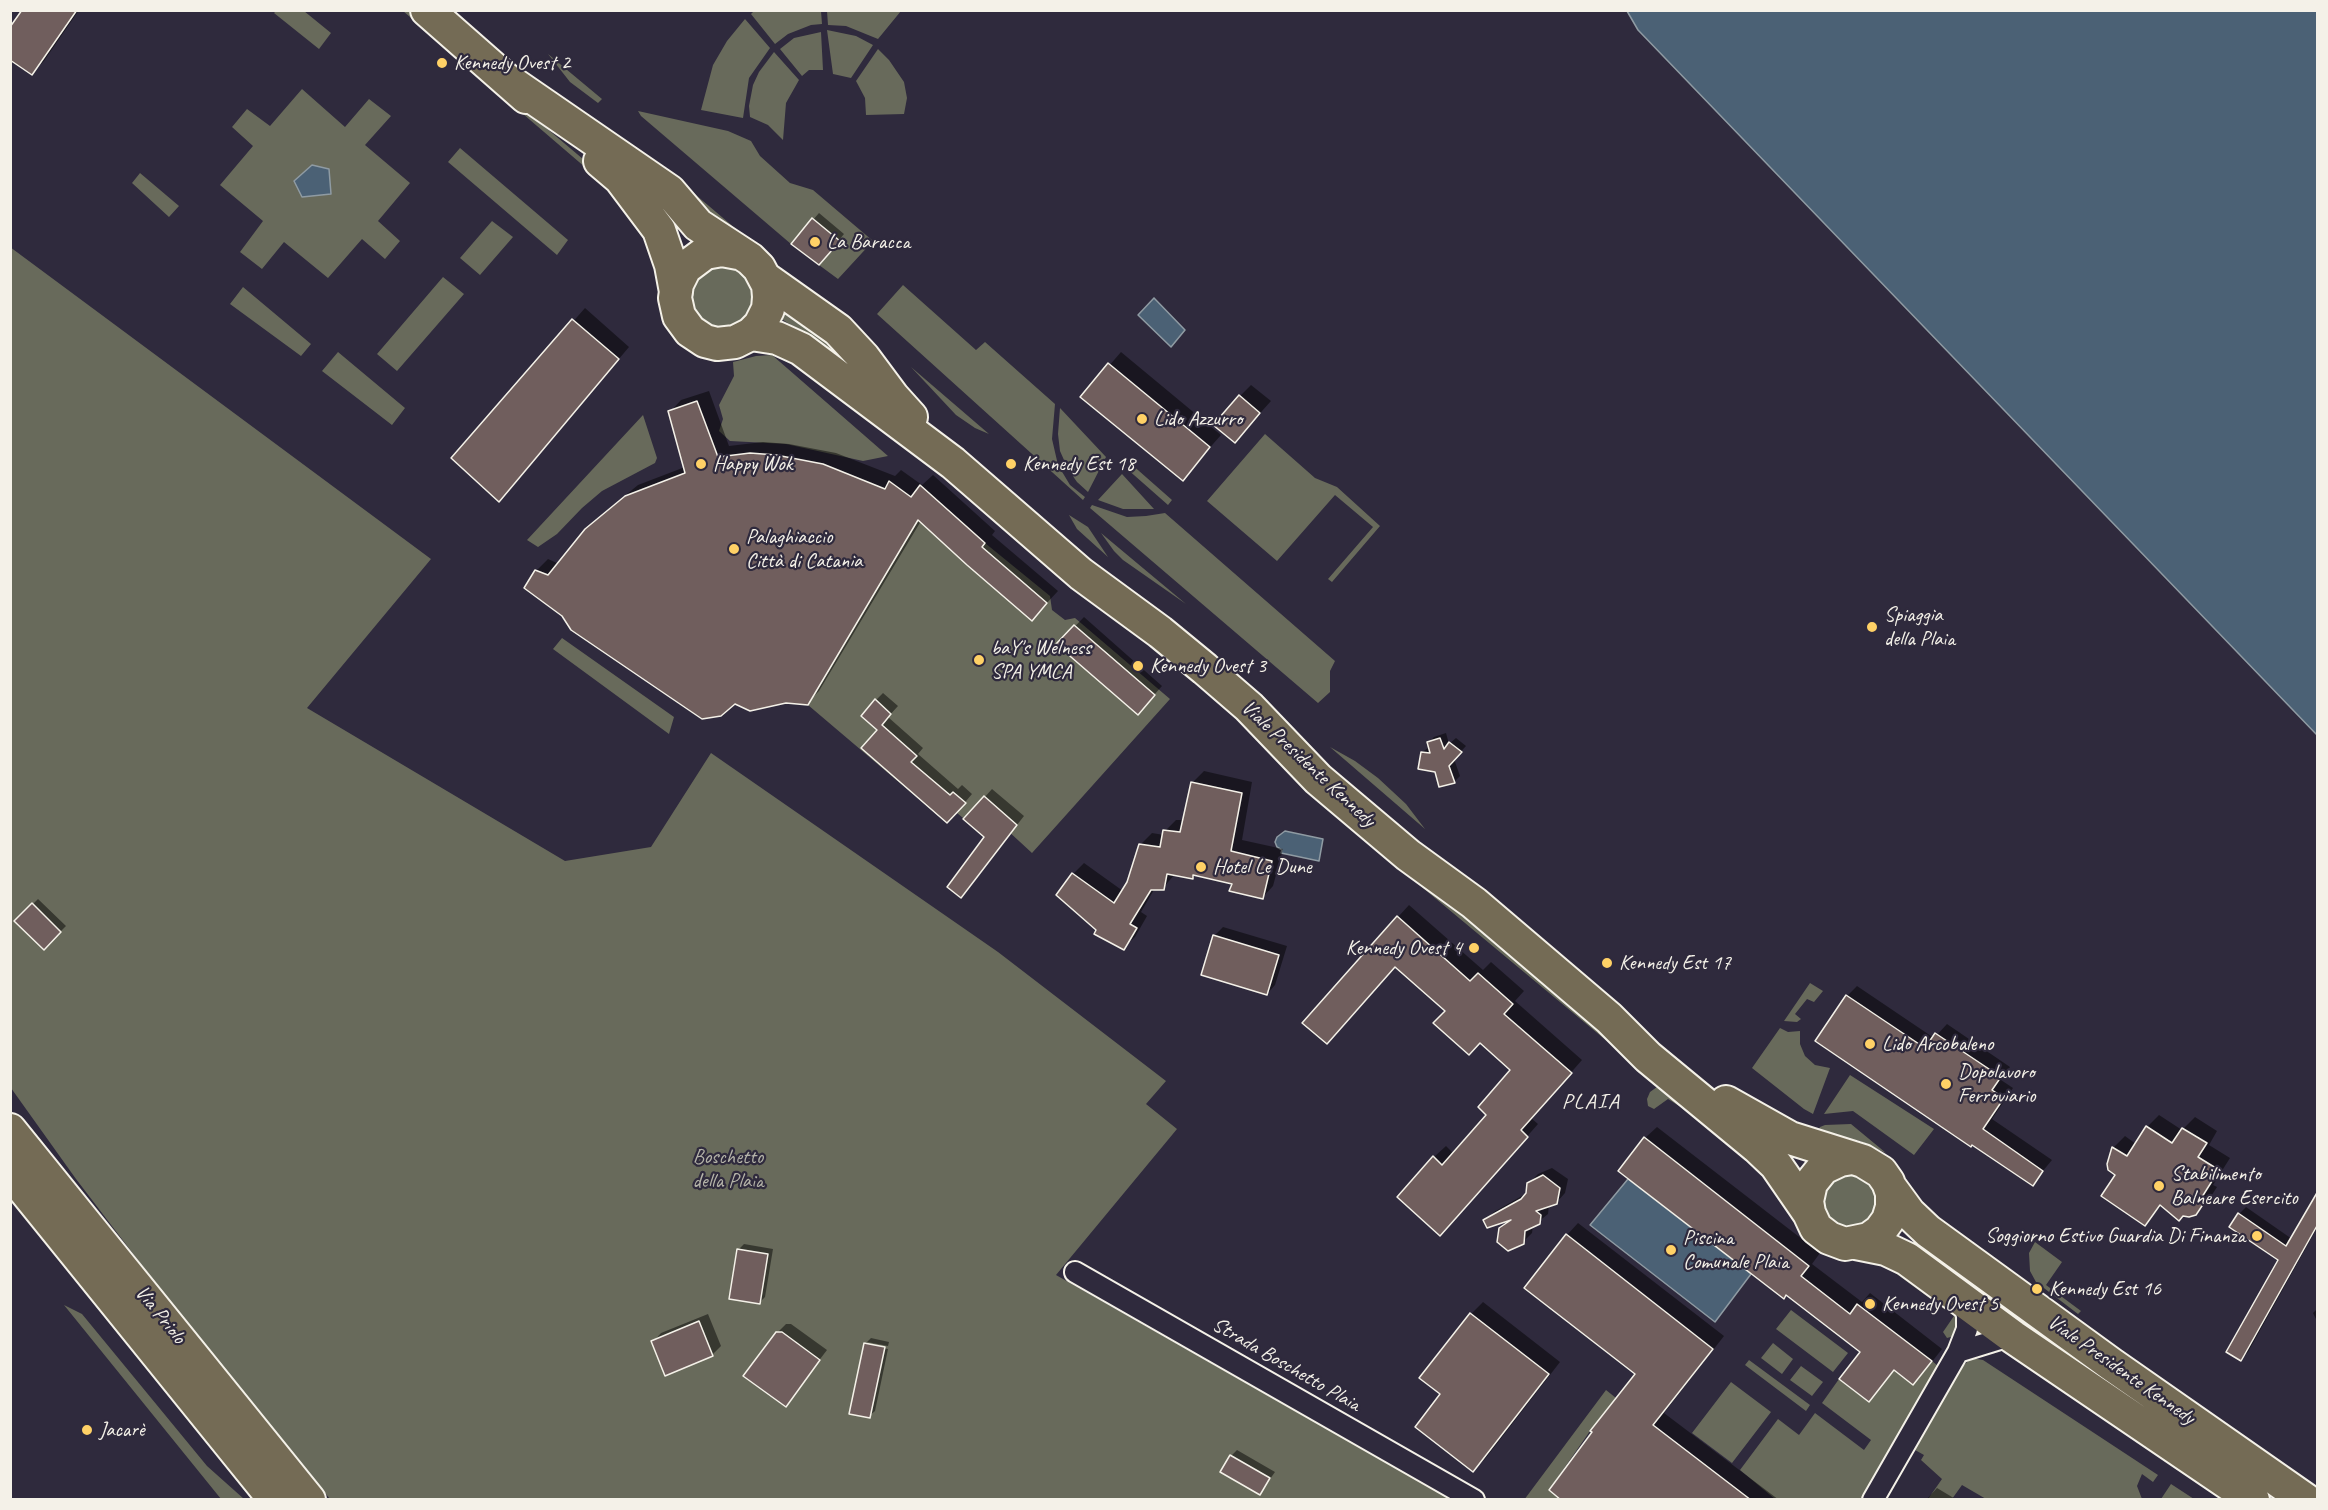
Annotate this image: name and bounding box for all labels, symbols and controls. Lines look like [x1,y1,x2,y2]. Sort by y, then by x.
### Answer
place label: Kennedy Ovest 2 [454,50,570,76]
marker: Kennedy Ovest 2 [435,56,449,70]
place label: La Baracca [827,229,910,255]
marker: La Baracca [808,235,822,249]
place label: Lido Azzurro [1154,406,1242,432]
marker: Lido Azzurro [1135,412,1149,426]
place label: Happy Wok [713,451,792,477]
place label: Kennedy Est 18 [1023,451,1135,477]
marker: Happy Wok [694,457,708,471]
marker: Kennedy Est 18 [1004,457,1018,471]
place label: Palaghiaccio Città di Catania [746,524,862,574]
marker: Palaghiaccio Città di Catania [727,542,741,556]
place label: Spiaggia della Plaia [1884,602,1955,652]
marker: Spiaggia della Plaia [1865,620,1879,634]
place label: baY's Welness SPA YMCA [991,635,1091,685]
marker: baY's Welness SPA YMCA [972,653,986,667]
place label: Kennedy Ovest 3 [1150,653,1266,679]
marker: Kennedy Ovest 3 [1131,659,1145,673]
street label: Viale Presidente Kennedy [1236,695,1380,833]
place label: Hotel Le Dune [1213,854,1312,880]
marker: Hotel Le Dune [1194,860,1208,874]
place label: Kennedy Ovest 4 [1346,935,1462,961]
marker: Kennedy Ovest 4 [1467,941,1481,955]
place label: Kennedy Est 17 [1619,950,1731,976]
marker: Kennedy Est 17 [1600,956,1614,970]
place label: Lido Arcobaleno [1882,1031,1993,1057]
marker: Lido Arcobaleno [1863,1037,1877,1051]
place label: Dopolavoro Ferroviario [1958,1059,2036,1109]
marker: Dopolavoro Ferroviario [1939,1077,1953,1091]
district label: PLAIA [1562,1089,1620,1115]
park label: Boschetto della Plaia [693,1144,763,1194]
place label: Stabilimento Balneare Esercito [2171,1161,2298,1211]
marker: Stabilimento Balneare Esercito [2152,1179,2166,1193]
place label: Soggiorno Estivo Guardia Di Finanza [1985,1223,2245,1249]
place label: Piscina Comunale Plaia [1683,1225,1789,1275]
marker: Soggiorno Estivo Guardia Di Finanza [2250,1229,2264,1243]
marker: Piscina Comunale Plaia [1664,1243,1678,1257]
place label: Kennedy Est 16 [2049,1276,2161,1302]
street label: Via Priolo [129,1281,191,1349]
marker: Kennedy Est 16 [2030,1282,2044,1296]
place label: Kennedy Ovest 5 [1882,1291,1998,1317]
marker: Kennedy Ovest 5 [1863,1297,1877,1311]
street label: Viale Presidente Kennedy [2042,1310,2200,1430]
street label: Strada Boschetto Plaia [1207,1312,1365,1418]
place label: Jacarè [99,1417,145,1443]
marker: Jacarè [80,1423,94,1437]

